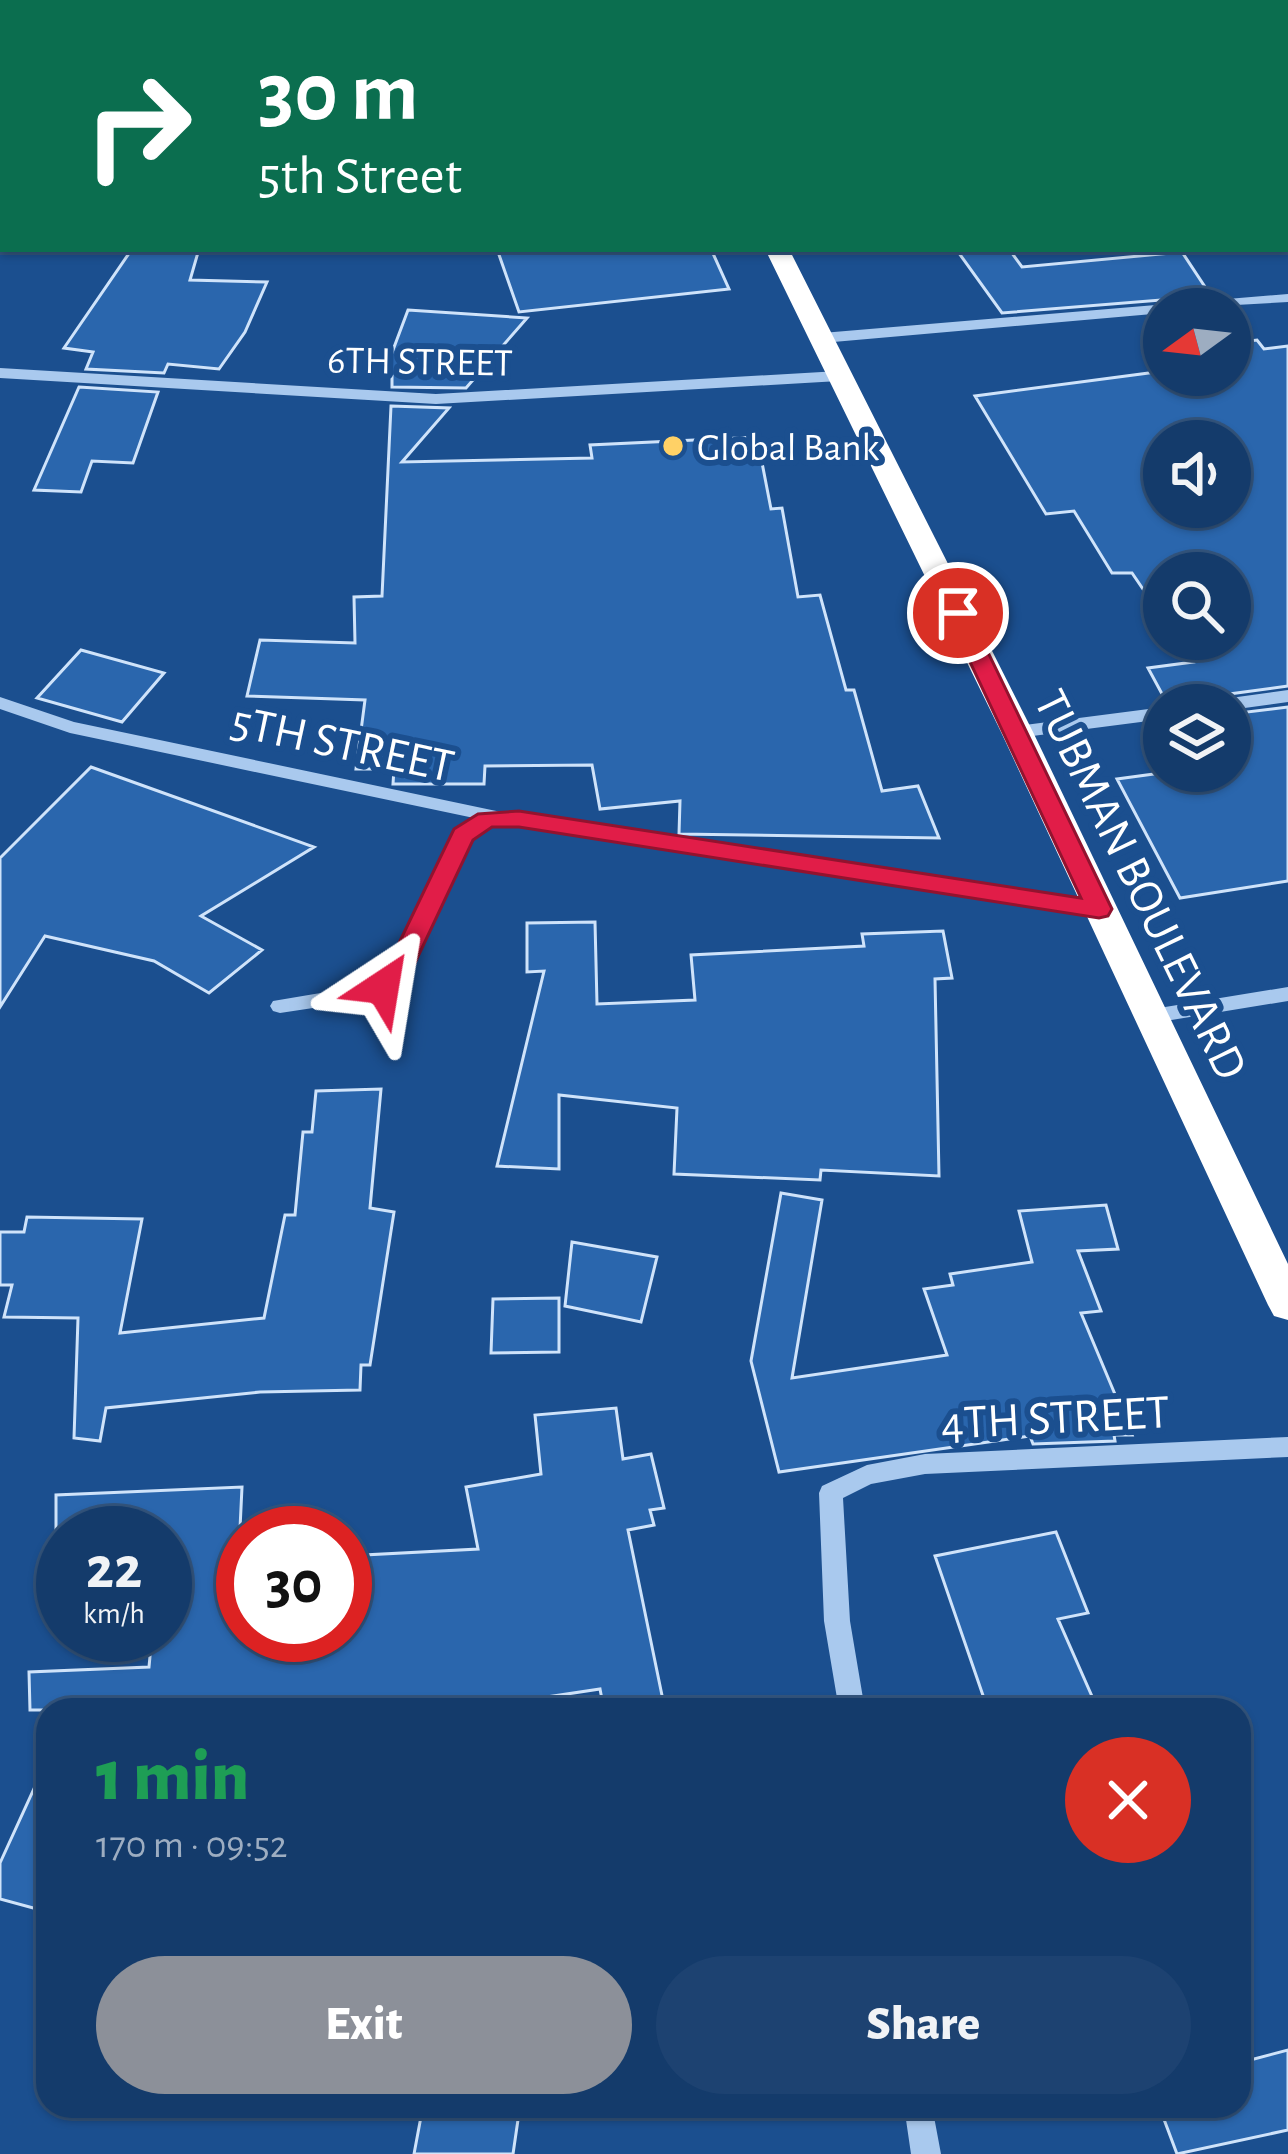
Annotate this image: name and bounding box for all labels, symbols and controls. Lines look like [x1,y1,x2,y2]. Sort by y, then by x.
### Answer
icon: right [60,48,216,204]
text: 30 m [258,52,418,136]
text: 5th Street [258,150,462,204]
north arrow [1143,288,1251,396]
map controls [1143,288,1251,792]
street label: 6TH STREET [327,341,513,384]
button: sound [1143,420,1251,528]
place label: Global Bank [697,429,880,468]
marker: Global Bank [660,433,686,459]
button: search [1143,552,1251,660]
pin [907,562,1009,664]
icon: arrive [925,580,991,646]
street label: TUBMAN BOULEVARD [1024,683,1254,1087]
button: layers [1143,684,1251,792]
street label: 5TH STREET [227,698,458,792]
position arrow [320,924,446,1050]
street label: 4TH STREET [939,1389,1171,1449]
speed limit sign: 30 [216,1506,372,1662]
text: 22 [86,1539,142,1599]
text: km/h [83,1599,145,1629]
button: close [1065,1737,1191,1863]
text: 1 min [96,1741,249,1813]
text: 170 m · 09:52 [96,1826,288,1865]
button: Exit [96,1956,632,2094]
button: Share [656,1956,1191,2094]

